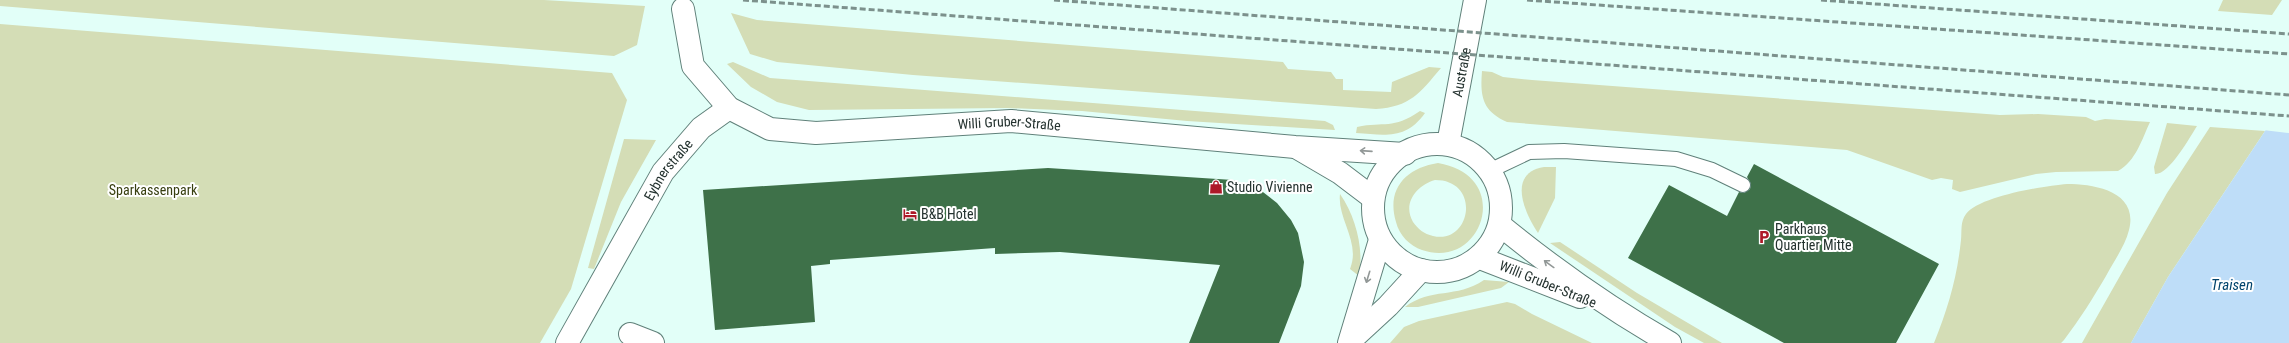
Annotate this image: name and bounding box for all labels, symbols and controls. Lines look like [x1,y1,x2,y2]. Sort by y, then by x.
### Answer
street label: Austraße [1449,46,1474,98]
street label: Willi Gruber-Straße [957,113,1062,134]
street label: Eybnerstraße [641,135,696,203]
one-way arrow [1360,148,1373,155]
shop icon: Studio Vivienne [1208,179,1224,195]
place label: Studio Vivienne [1227,179,1313,195]
park label: Sparkassenpark [109,182,198,198]
hotel icon: B&B Hotel [902,206,918,222]
place label: B&B Hotel [921,206,977,222]
place label: Parkhaus Quartier Mitte [1775,221,1852,253]
parking icon: Parkhaus Quartier Mitte [1756,229,1772,245]
street label: Willi Gruber-Straße [1497,257,1599,311]
one-way arrow [1544,260,1555,268]
one-way arrow [1364,271,1371,284]
water label: Traisen [2211,276,2253,294]

